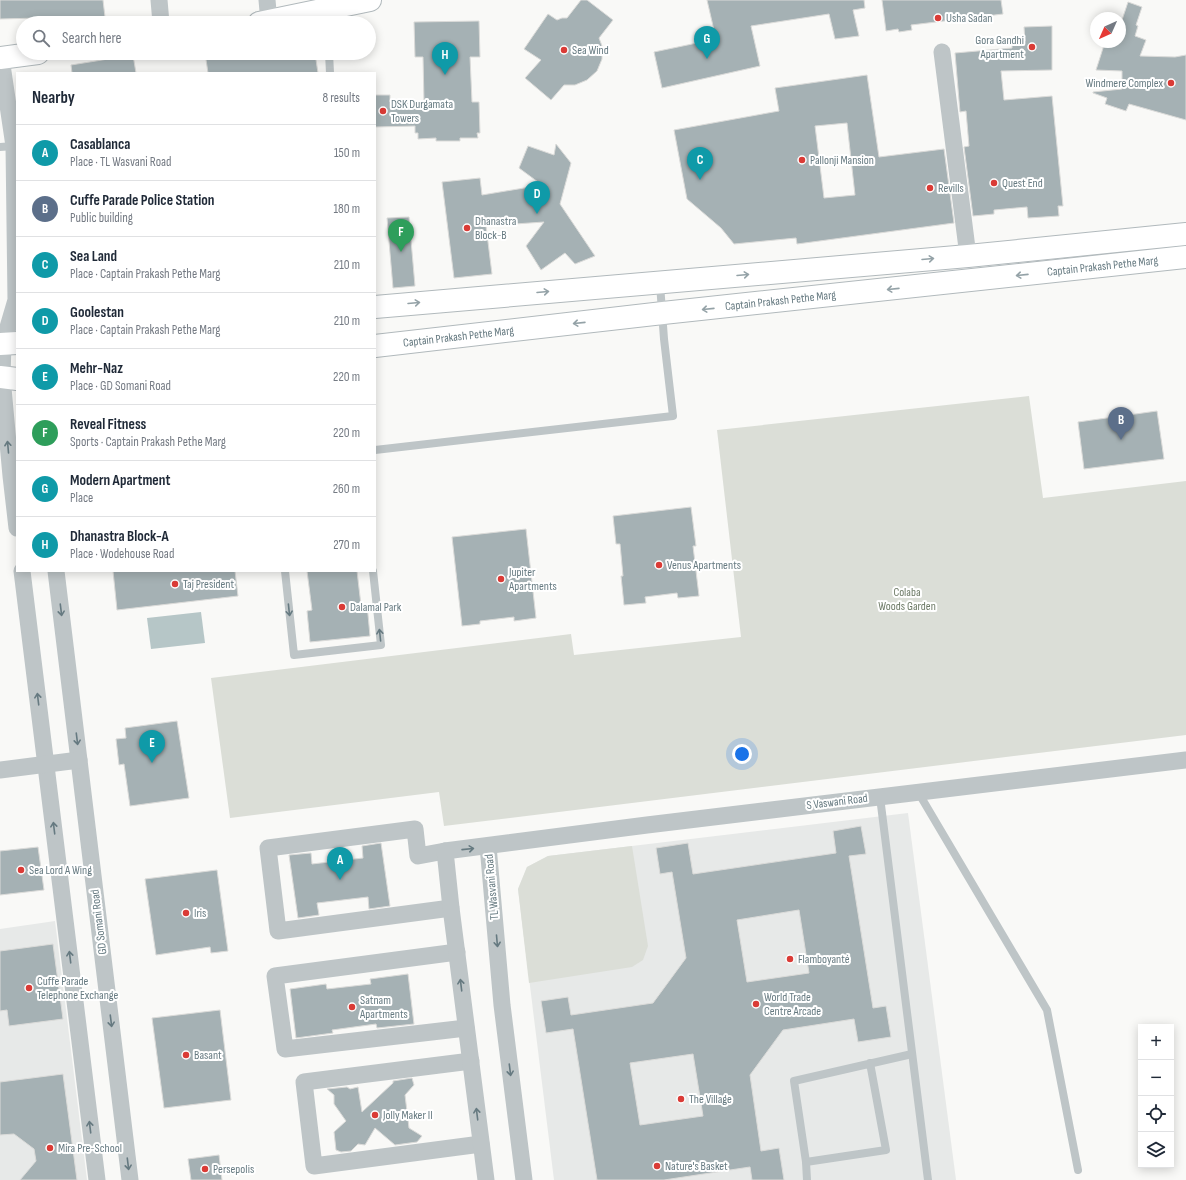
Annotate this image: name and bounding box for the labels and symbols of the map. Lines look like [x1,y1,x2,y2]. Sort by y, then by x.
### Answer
place label: Usha Sadan [946,11,992,26]
north arrow [1090,12,1126,48]
marker: Usha Sadan [933,13,943,23]
pin: G [694,26,720,59]
place label: Gora Gandhi Apartment [975,33,1024,62]
pin: H [432,42,458,75]
marker: Gora Gandhi Apartment [1027,42,1037,52]
place label: Sea Wind [572,43,609,58]
marker: Sea Wind [559,45,569,55]
place label: Windmere Complex [1085,76,1163,91]
marker: Windmere Complex [1166,78,1176,88]
place label: DSK Durgamata Towers [391,97,454,126]
marker: DSK Durgamata Towers [378,106,388,116]
pin: C [687,147,713,180]
place label: Pallonji Mansion [810,153,874,168]
marker: Pallonji Mansion [797,155,807,165]
place label: Quest End [1002,176,1043,191]
marker: Quest End [989,178,999,188]
pin: D [524,181,550,214]
place label: Revills [938,181,964,196]
marker: Revills [925,183,935,193]
place label: Dhanastra Block-B [475,214,517,243]
pin: F [388,219,414,252]
marker: Dhanastra Block-B [462,223,472,233]
street label: Captain Prakash Pethe Marg [1046,253,1159,279]
one-way arrow [921,255,934,263]
one-way arrow [736,271,749,279]
one-way arrow [1016,271,1029,279]
one-way arrow [887,285,900,293]
street label: Captain Prakash Pethe Marg [724,287,837,314]
one-way arrow [536,289,549,296]
one-way arrow [407,300,420,307]
one-way arrow [702,305,715,312]
one-way arrow [572,319,585,327]
street label: Captain Prakash Pethe Marg [402,323,515,350]
pin: B [1108,407,1134,440]
one-way arrow [5,441,12,454]
place label: Venus Apartments [667,558,741,573]
marker: Venus Apartments [654,560,664,570]
place label: Jupiter Apartments [508,565,557,594]
marker: Jupiter Apartments [496,574,506,584]
place label: Taj President [183,577,234,592]
marker: Taj President [170,579,180,589]
park label: Colaba Woods Garden [878,585,936,614]
place label: Dalamal Park [350,600,402,615]
marker: Dalamal Park [337,602,347,612]
one-way arrow [57,603,65,616]
one-way arrow [286,603,293,616]
one-way arrow [376,628,384,641]
one-way arrow [34,693,42,706]
pin: E [139,730,165,763]
one-way arrow [73,732,80,745]
your location [732,744,752,764]
street label: S Vaswani Road [806,791,868,813]
one-way arrow [50,822,58,835]
one-way arrow [461,845,474,852]
pin: A [327,847,353,880]
street label: TL Wasvani Road [482,853,502,921]
place label: Sea Lord A Wing [29,863,92,878]
marker: Sea Lord A Wing [16,865,26,875]
street label: GD Somani Road [88,889,110,955]
place label: Iris [194,906,206,921]
marker: Iris [181,908,191,918]
one-way arrow [493,934,500,947]
one-way arrow [66,951,73,964]
place label: Flamboyanté [798,952,850,967]
marker: Flamboyanté [785,954,795,964]
place label: Cuffe Parade Telephone Exchange [37,974,119,1003]
one-way arrow [457,979,465,992]
marker: Cuffe Parade Telephone Exchange [24,983,34,993]
place label: World Trade Centre Arcade [764,990,821,1019]
place label: Satnam Apartments [359,993,408,1022]
marker: World Trade Centre Arcade [751,999,761,1009]
marker: Satnam Apartments [347,1002,357,1012]
one-way arrow [107,1014,115,1027]
place label: Basant [194,1048,222,1063]
marker: Basant [181,1050,191,1060]
one-way arrow [507,1063,514,1076]
place label: The Village [689,1092,732,1107]
marker: The Village [676,1094,686,1104]
one-way arrow [474,1107,481,1120]
place label: Jolly Maker II [382,1108,433,1123]
marker: Jolly Maker II [370,1110,380,1120]
one-way arrow [87,1121,94,1134]
place label: Mira Pre-School [58,1141,122,1156]
marker: Mira Pre-School [45,1143,55,1153]
one-way arrow [124,1157,132,1170]
place label: Nature's Basket [665,1159,728,1174]
marker: Nature's Basket [652,1161,662,1171]
place label: Persepolis [213,1162,254,1177]
marker: Persepolis [200,1164,210,1174]

